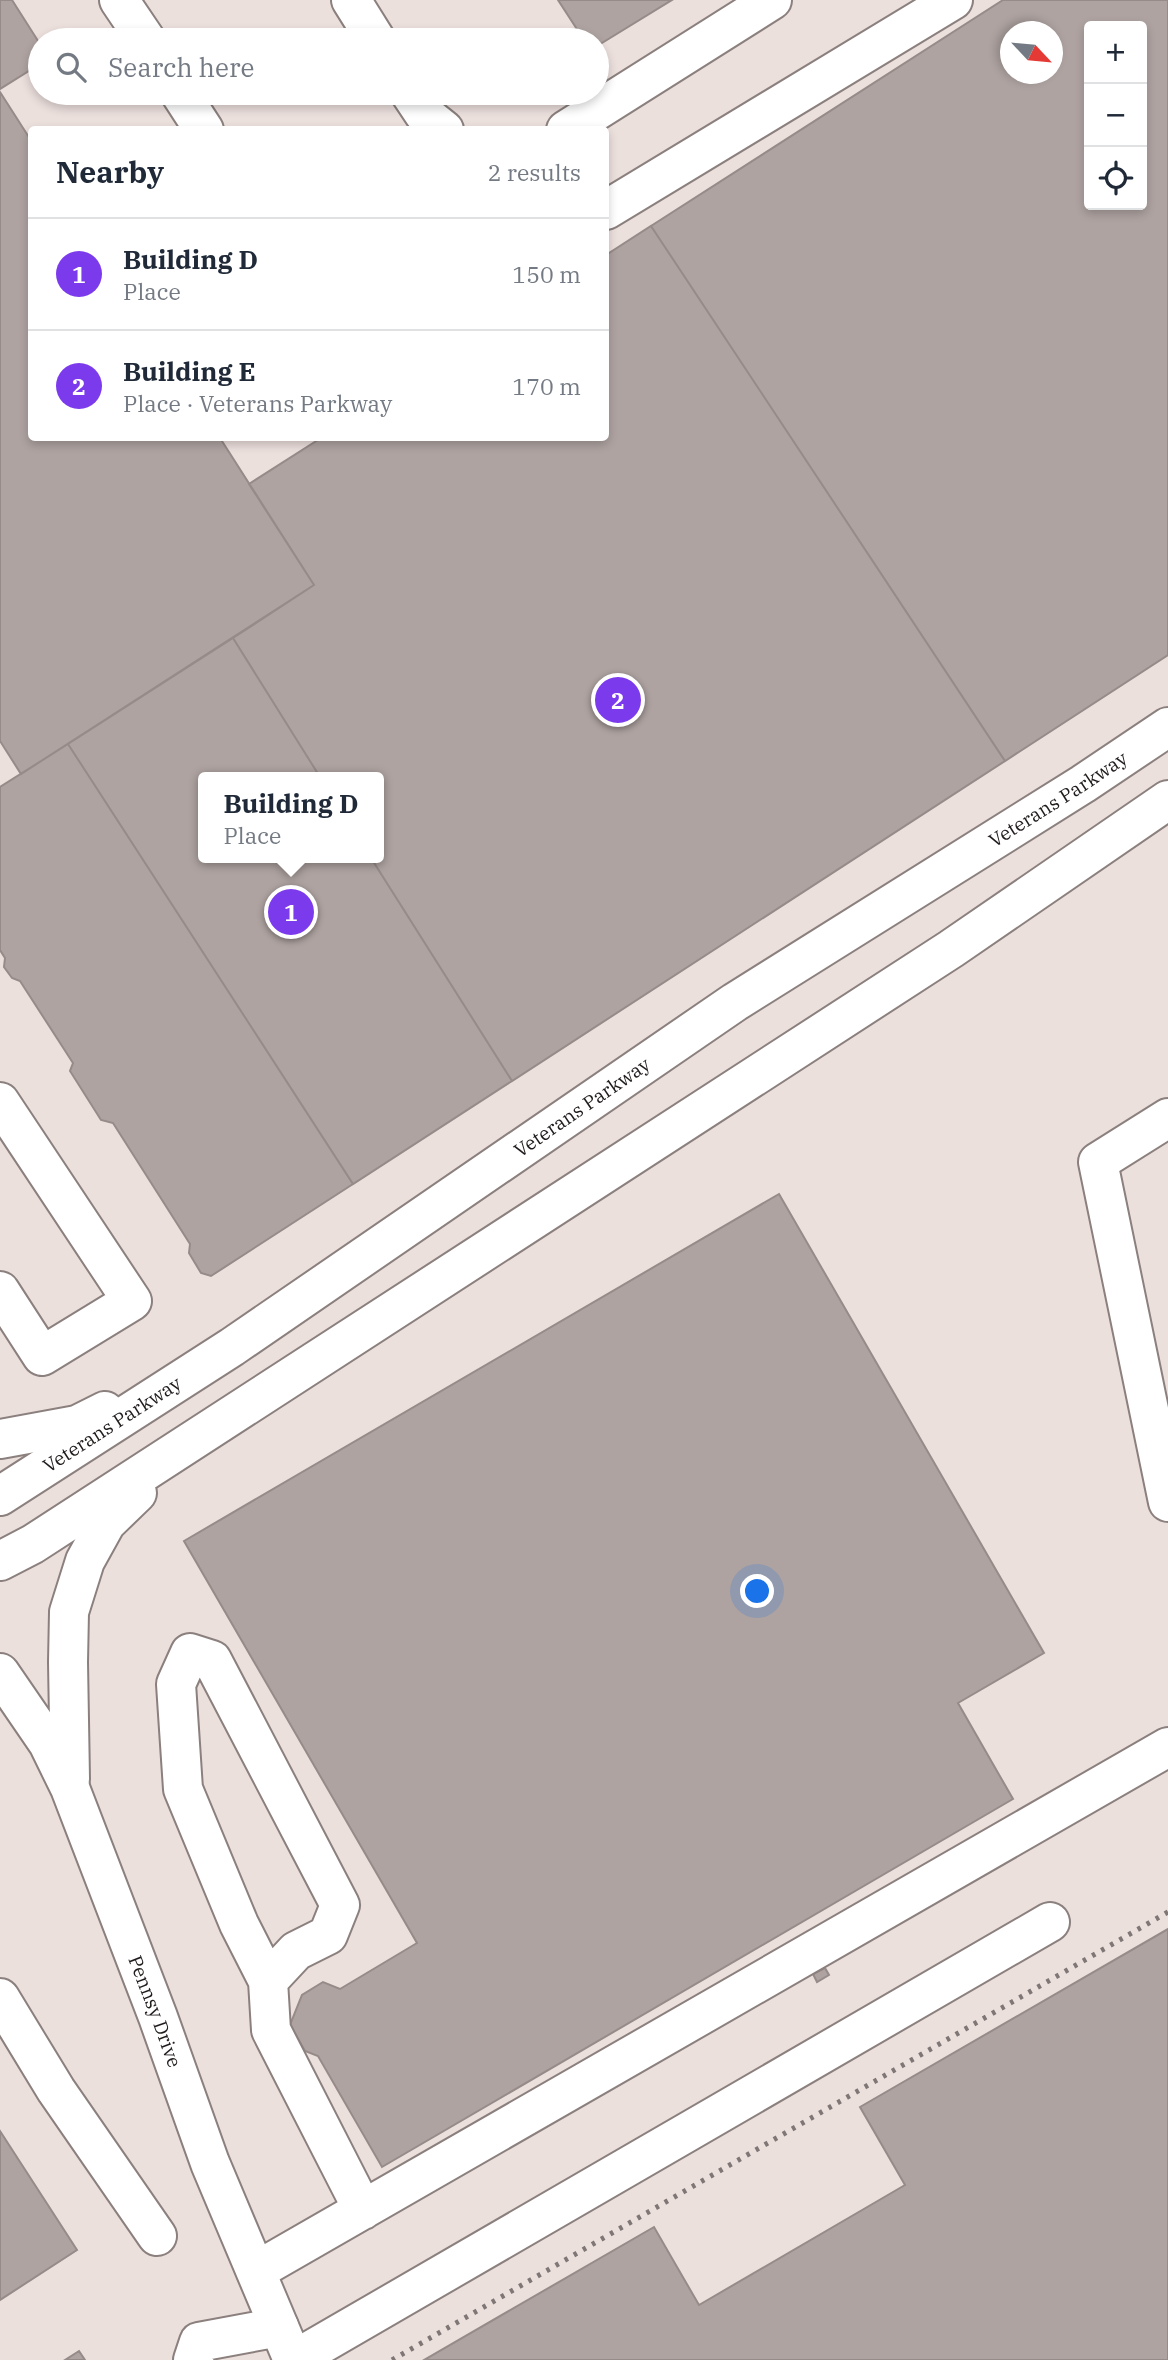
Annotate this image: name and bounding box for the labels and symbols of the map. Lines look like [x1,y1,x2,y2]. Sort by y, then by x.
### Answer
north arrow [1000,21,1063,84]
pin: 2 [595,674,641,726]
street label: Veterans Parkway [984,745,1132,852]
pin: 1 [268,886,314,938]
street label: Veterans Parkway [509,1051,655,1162]
street label: Veterans Parkway [38,1370,186,1477]
your location [740,1574,774,1608]
street label: Pennsy Drive [123,1952,187,2071]

